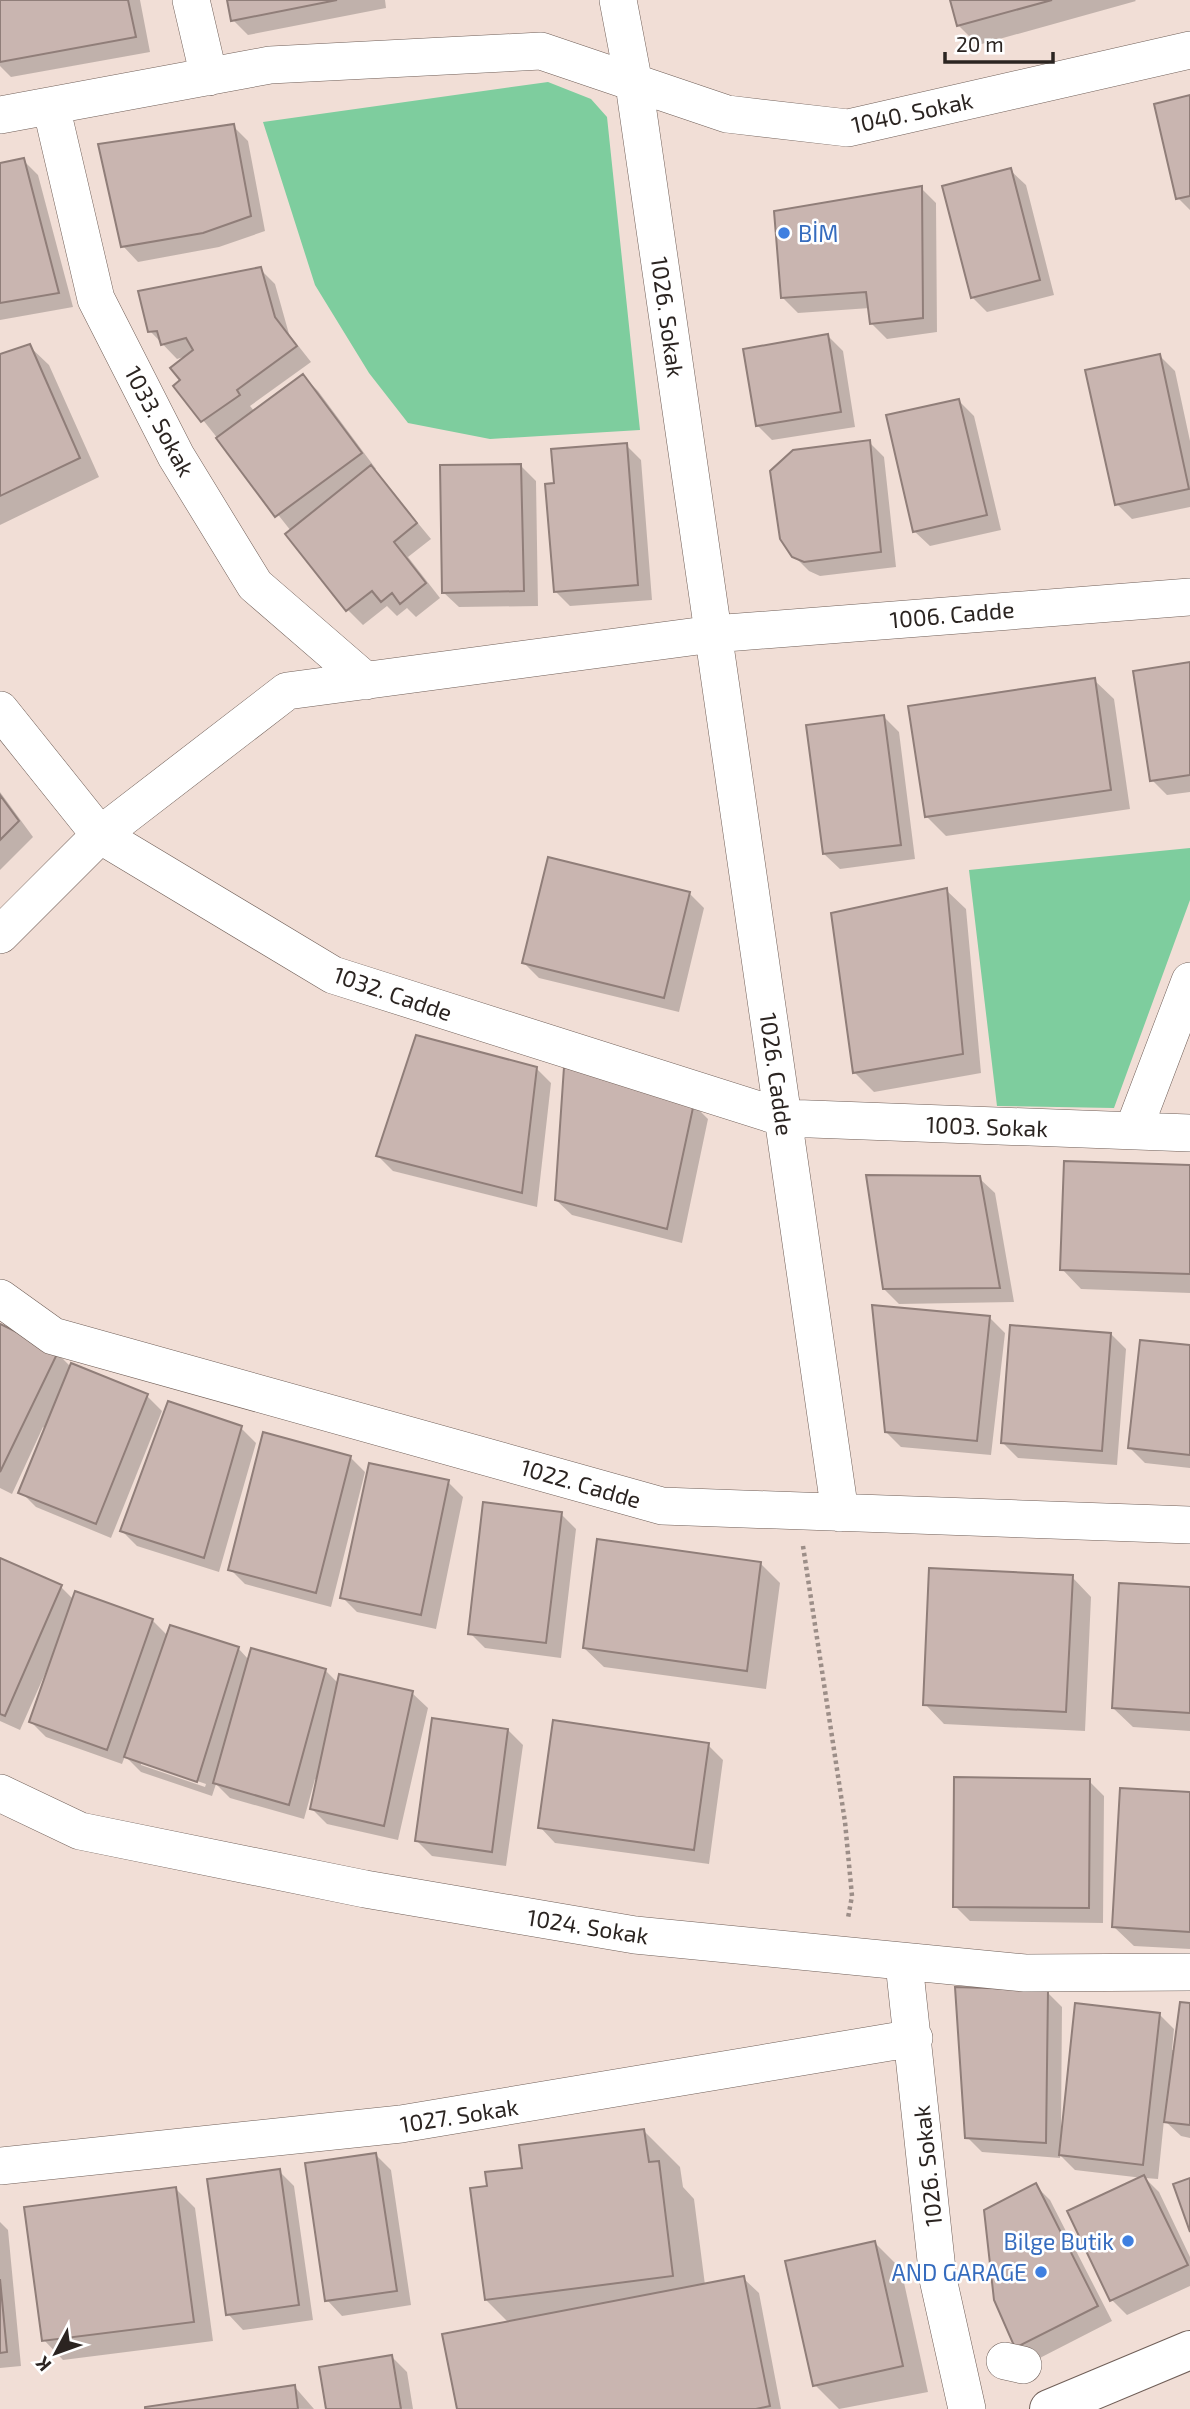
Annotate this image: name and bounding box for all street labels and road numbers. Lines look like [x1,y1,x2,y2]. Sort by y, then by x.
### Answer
street label: 1040. Sokak [849,85,976,139]
street label: 1026. Sokak [646,255,690,379]
street label: 1033. Sokak [119,361,201,481]
street label: 1006. Cadde [889,595,1015,633]
street label: 1032. Cadde [330,960,456,1026]
street label: 1026. Cadde [755,1011,799,1137]
street label: 1003. Sokak [926,1110,1049,1142]
street label: 1022. Cadde [518,1452,644,1514]
street label: 1024. Sokak [525,1903,651,1949]
street label: 1027. Sokak [398,2092,520,2138]
street label: 1026. Sokak [907,2104,947,2228]

